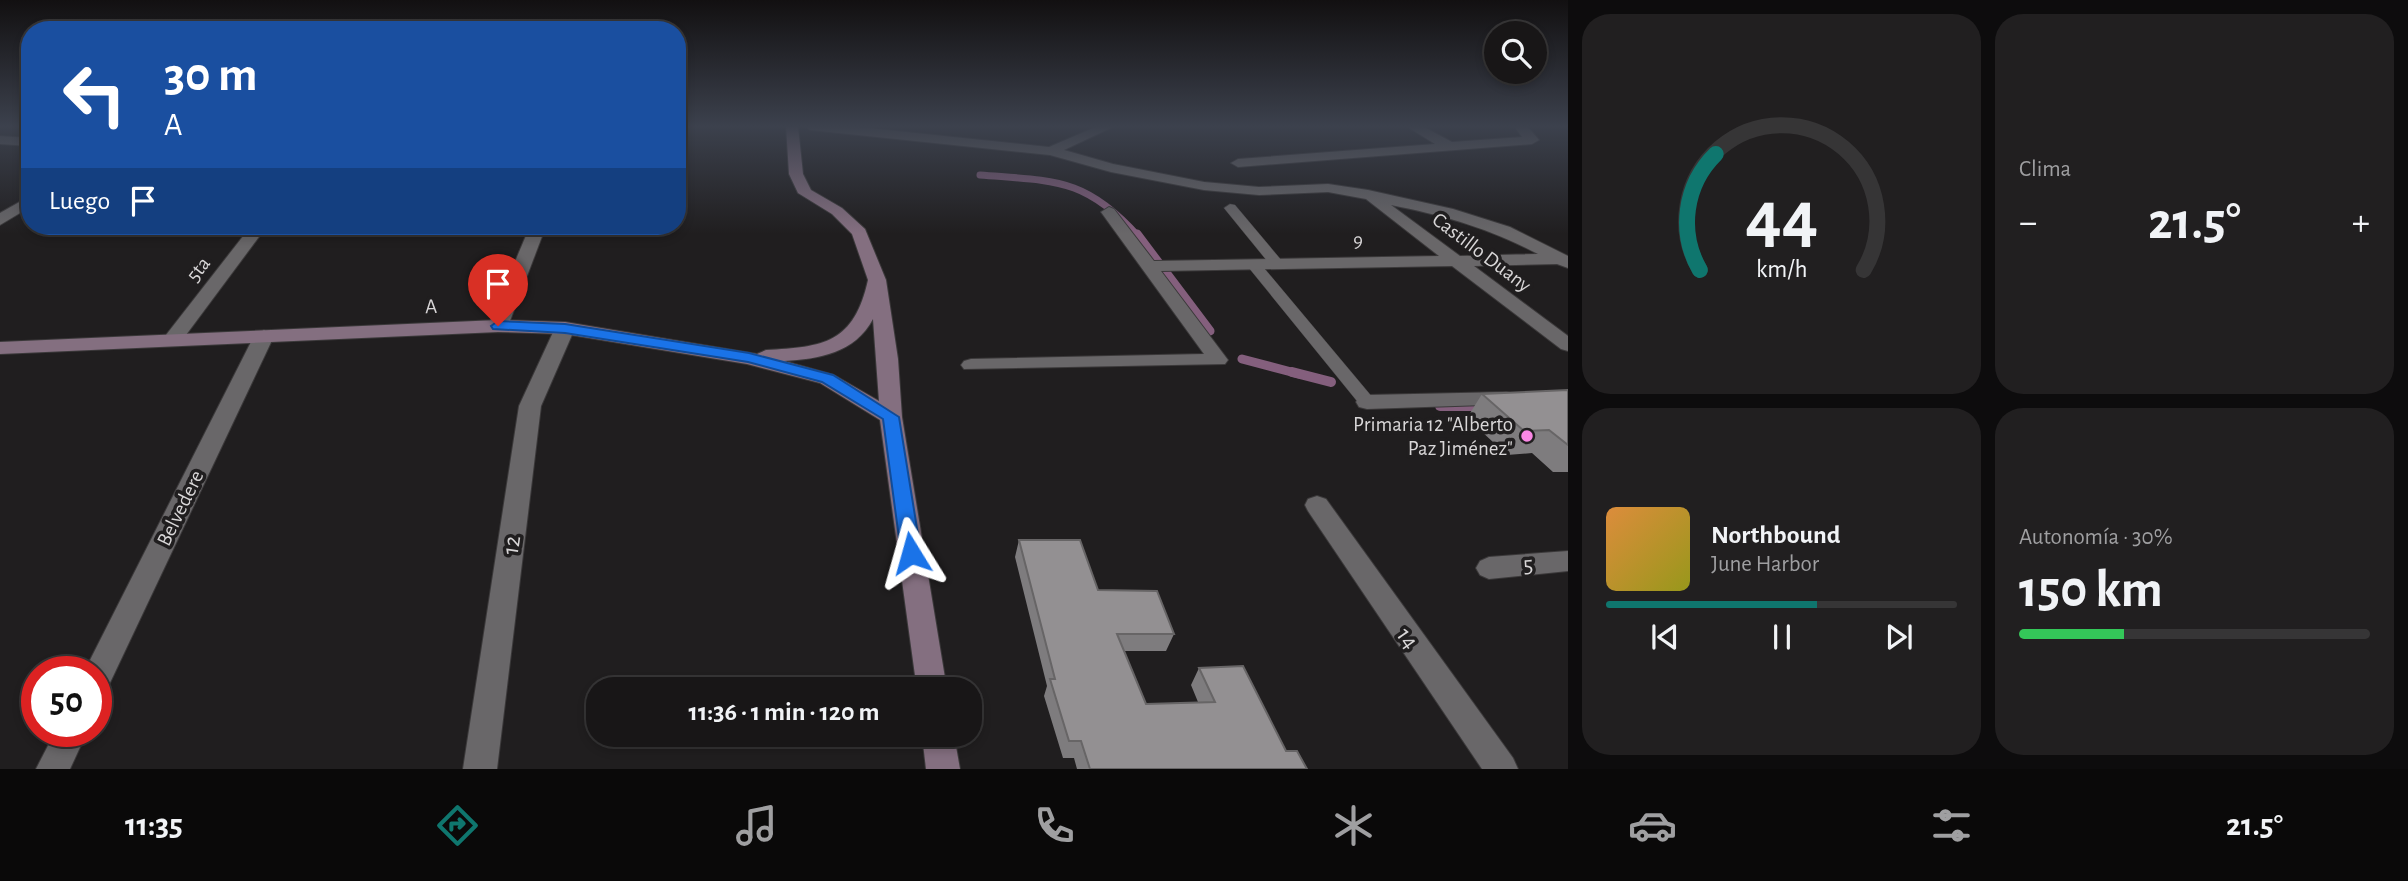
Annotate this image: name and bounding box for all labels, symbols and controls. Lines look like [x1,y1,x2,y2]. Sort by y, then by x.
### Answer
map controls [1484,21,1547,84]
button: search [1484,21,1547,84]
icon: left [49,49,140,140]
text: 30 m [164,51,258,100]
text: A [164,109,183,141]
text: Clima [2019,158,2071,181]
icon: arrive [124,182,162,220]
text: 44 [1745,182,1818,255]
text: Luego [49,188,110,214]
text: 21.5° [2148,196,2241,248]
text: − [2019,204,2037,242]
text: + [2352,204,2370,242]
street label: Castillo Duany [1428,209,1535,296]
street label: 9 [1353,230,1363,251]
street label: 5ta [182,253,215,286]
pin [468,254,528,326]
text: km/h [1756,257,1807,282]
icon: arrive [479,265,517,303]
street label: A [425,296,437,317]
place label: Primaria 12 "Alberto Paz Jiménez" [1353,414,1513,459]
marker: Primaria 12 "Alberto Paz Jiménez" [1519,428,1535,444]
street label: Belvedere [153,467,208,549]
position arrow [874,516,948,590]
text: Northbound [1711,522,1840,548]
text: Autonomía · 30% [2019,526,2173,549]
street label: 12 [499,534,525,556]
street label: 5 [1522,553,1534,577]
text: June Harbor [1711,553,1819,576]
text: 150 km [2019,564,2163,616]
icon: previous [1646,618,1684,656]
icon: pause [1763,618,1801,656]
icon: next [1880,618,1918,656]
street label: 14 [1392,624,1423,654]
speed limit sign: 50 [21,656,112,747]
text: 11:36 · 1 min · 120 m [689,699,879,725]
icon: directions [433,801,482,850]
icon: music [732,801,781,850]
icon: phone [1030,801,1079,850]
icon: climate [1329,801,1378,850]
icon: car [1628,801,1677,850]
icon: filters [1927,801,1976,850]
text: 11:35 [125,809,183,841]
text: 21.5° [2226,809,2283,841]

